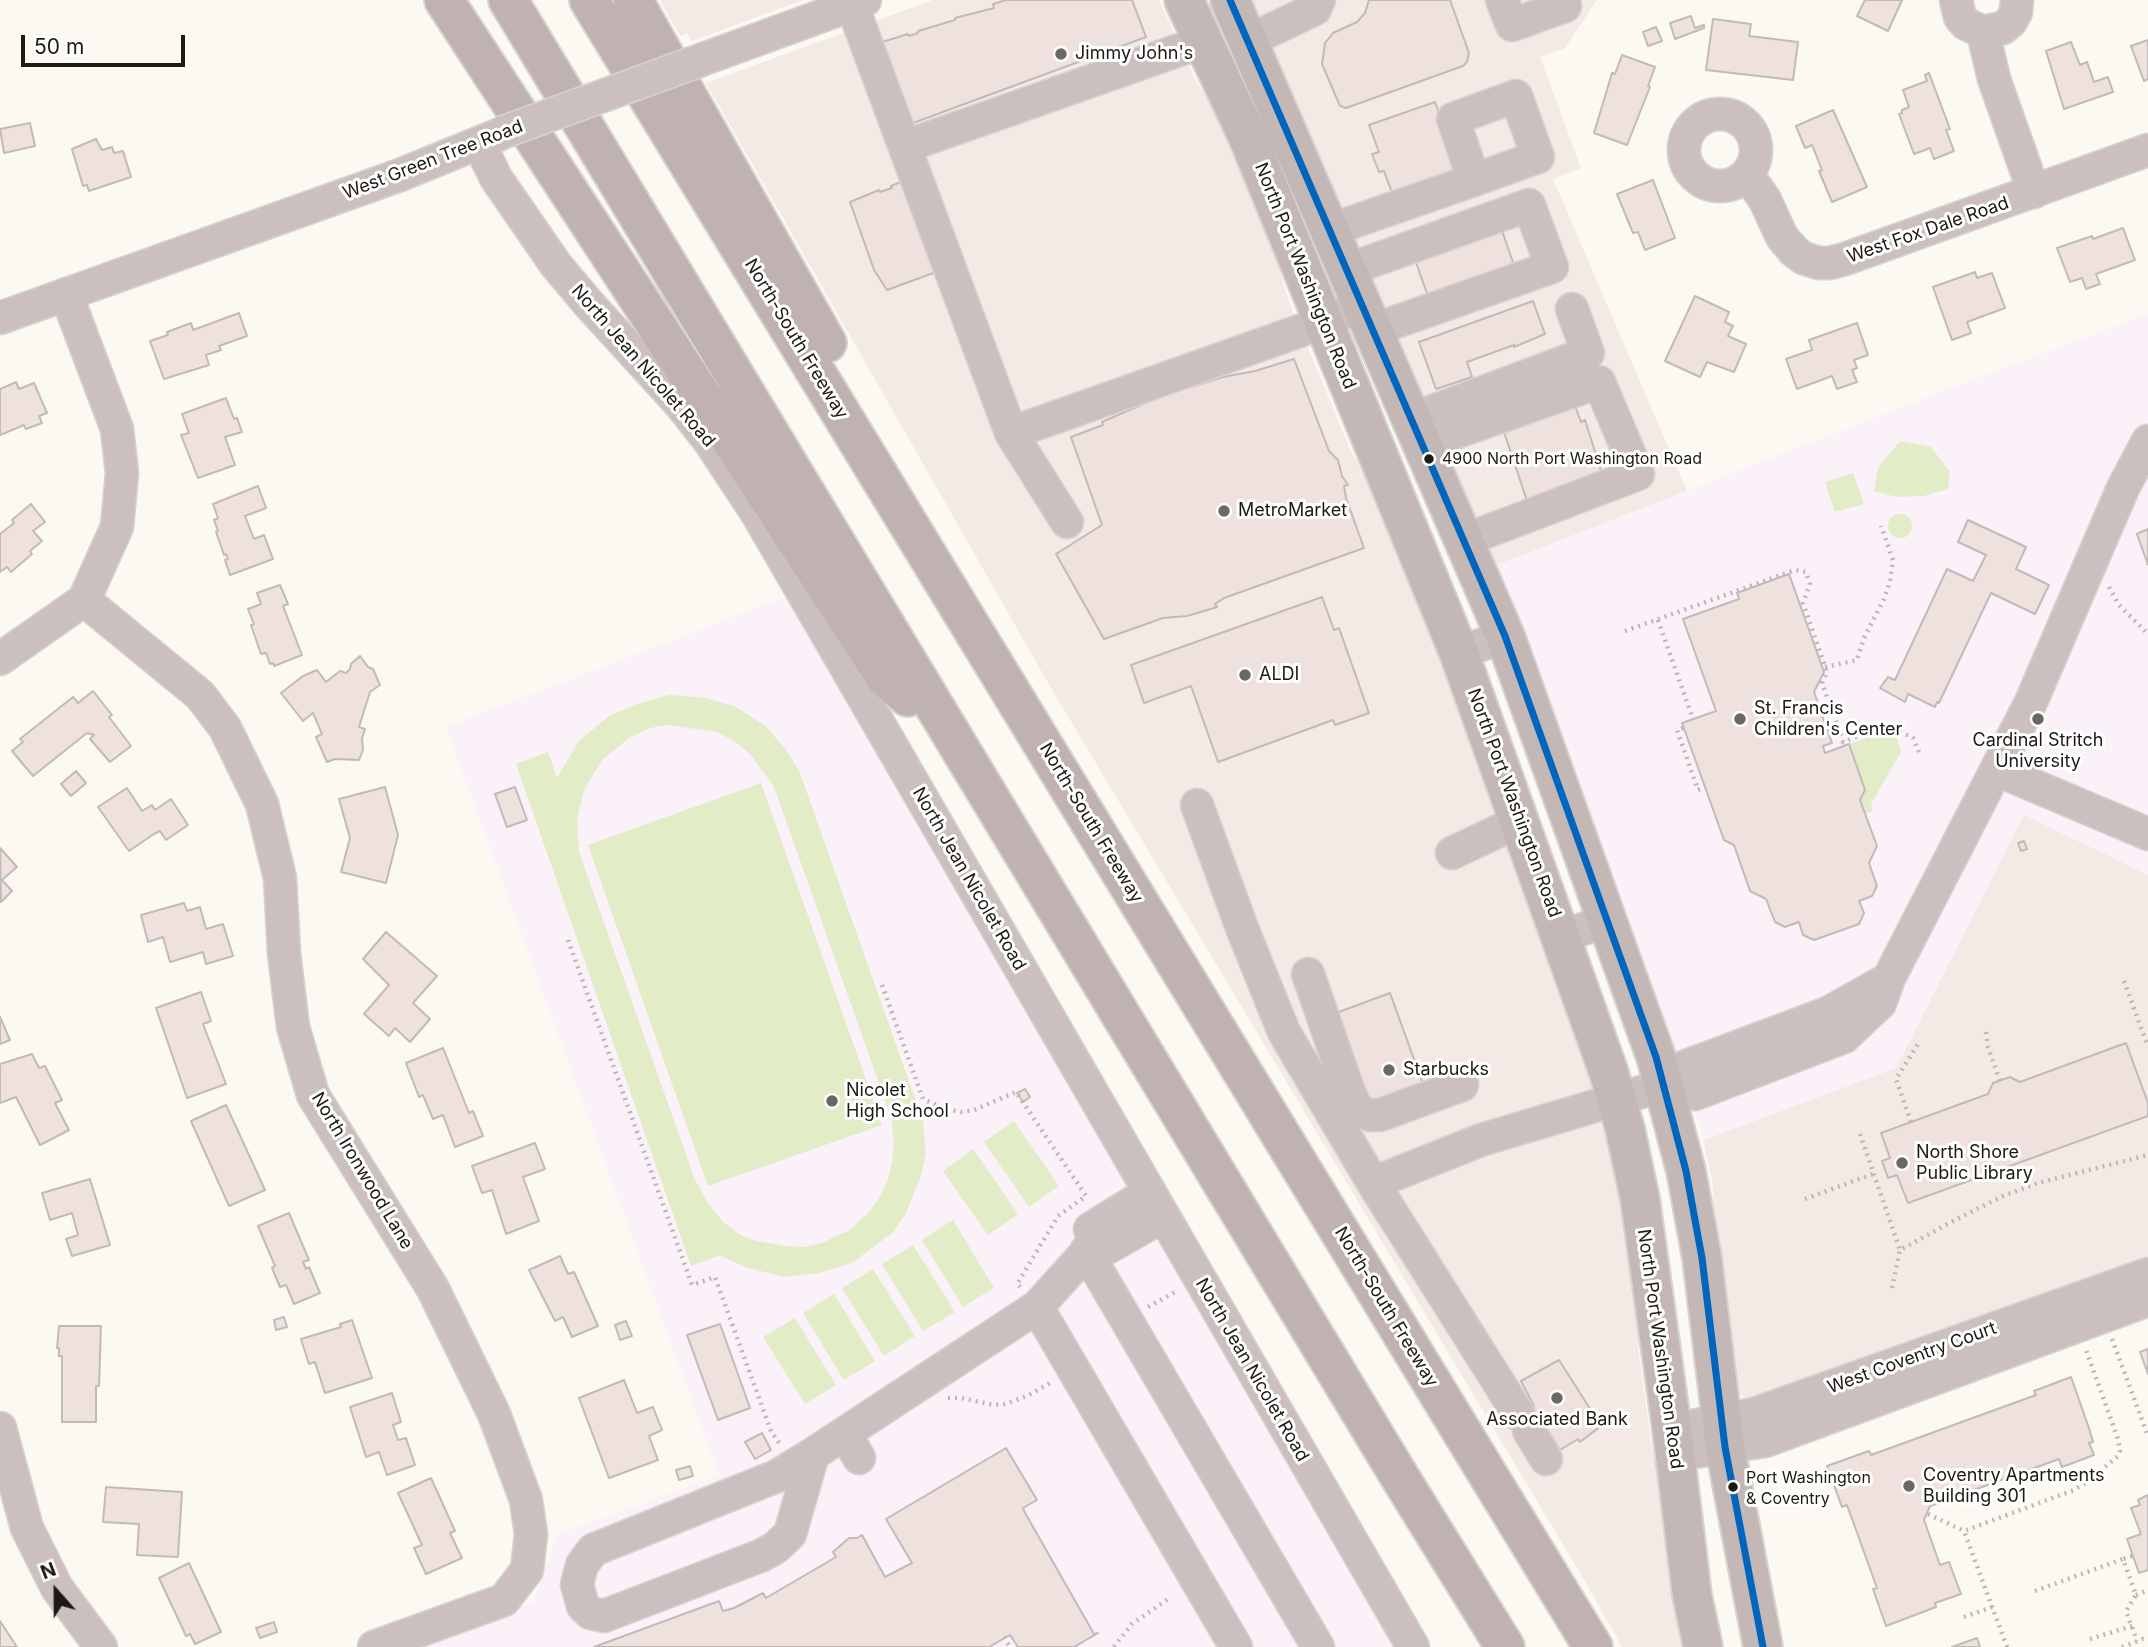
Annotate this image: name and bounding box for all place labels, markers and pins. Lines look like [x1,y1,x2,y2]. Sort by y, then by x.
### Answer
place label: Jimmy John's [1075,43,1193,65]
marker: Jimmy John's [1053,46,1069,62]
place label: 4900 North Port Washington Road [1442,449,1702,469]
marker: 4900 North Port Washington Road [1422,452,1436,466]
place label: MetroMarket [1238,500,1347,522]
marker: MetroMarket [1216,503,1232,519]
place label: ALDI [1259,664,1299,686]
marker: ALDI [1237,667,1253,683]
place label: St. Francis Children's Center [1754,698,1902,740]
marker: St. Francis Children's Center [1732,711,1748,727]
marker: Cardinal Stritch University [2030,711,2046,727]
place label: Cardinal Stritch University [1973,730,2103,772]
place label: Starbucks [1403,1059,1489,1081]
marker: Starbucks [1381,1062,1397,1078]
place label: Nicolet High School [846,1080,949,1122]
marker: Nicolet High School [824,1093,840,1109]
place label: North Shore Public Library [1916,1142,2033,1184]
marker: North Shore Public Library [1894,1155,1910,1171]
marker: Associated Bank [1549,1390,1565,1406]
place label: Associated Bank [1486,1409,1628,1431]
place label: Coventry Apartments Building 301 [1923,1465,2104,1508]
place label: Port Washington & Coventry [1746,1468,1871,1506]
marker: Coventry Apartments Building 301 [1901,1478,1917,1494]
marker: Port Washington & Coventry [1726,1480,1740,1494]

